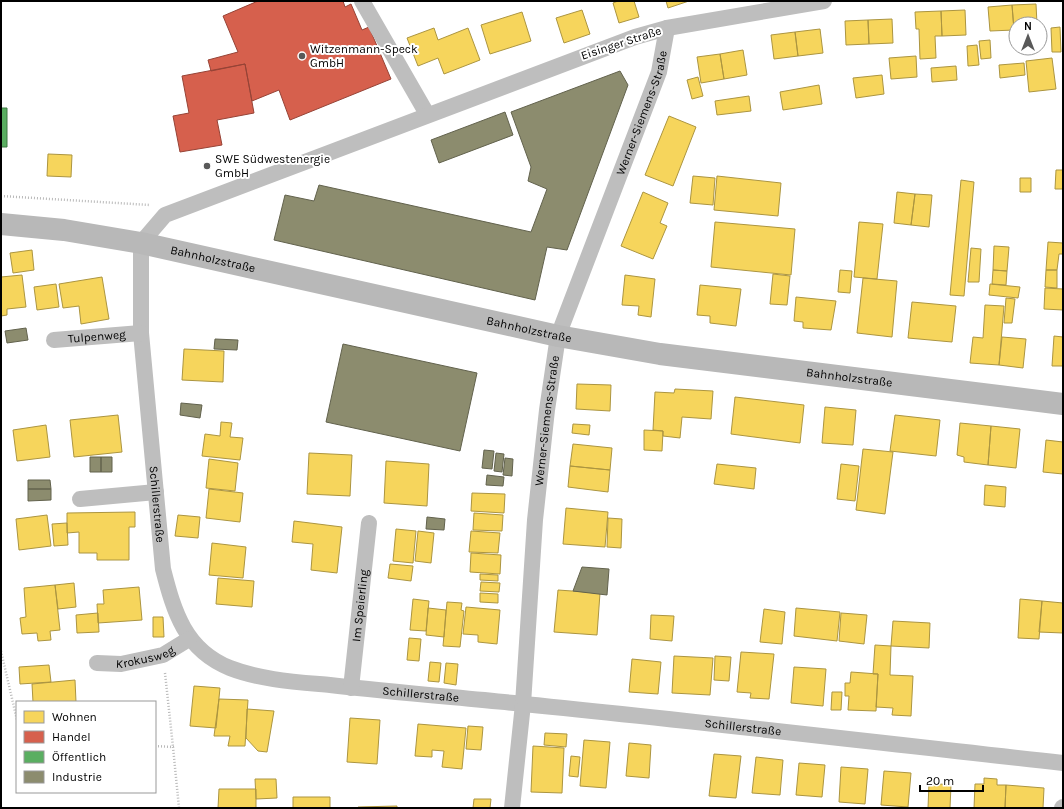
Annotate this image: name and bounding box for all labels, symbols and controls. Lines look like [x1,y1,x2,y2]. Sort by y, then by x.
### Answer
north arrow [1008,16,1048,56]
text: N [1024,20,1032,33]
street label: Eisinger Straße [579,23,663,63]
place label: Witzenmann-Speck GmbH [310,42,418,70]
street label: Werner-Siemens-Straße [613,50,670,177]
marker: Witzenmann-Speck GmbH [297,51,307,61]
place label: SWE Südwestenergie GmbH [215,152,330,180]
marker: SWE Südwestenergie GmbH [202,161,212,171]
street label: Bahnholzstraße [169,243,257,275]
street label: Bahnholzstraße [485,313,573,345]
street label: Tulpenweg [67,327,127,346]
street label: Werner-Siemens-Straße [532,355,562,487]
street label: Bahnholzstraße [805,365,893,390]
street label: Schillerstraße [146,465,168,543]
street label: Im Speierling [349,568,371,643]
street label: Krokusweg [116,643,177,671]
street label: Schillerstraße [382,684,460,705]
legend [16,701,156,793]
text: Wohnen [52,710,97,724]
street label: Schillerstraße [704,716,782,738]
text: Handel [52,730,91,744]
text: Öffentlich [52,750,106,764]
scale bar [920,767,983,793]
text: Industrie [52,770,102,784]
text: 20 m [926,774,954,788]

